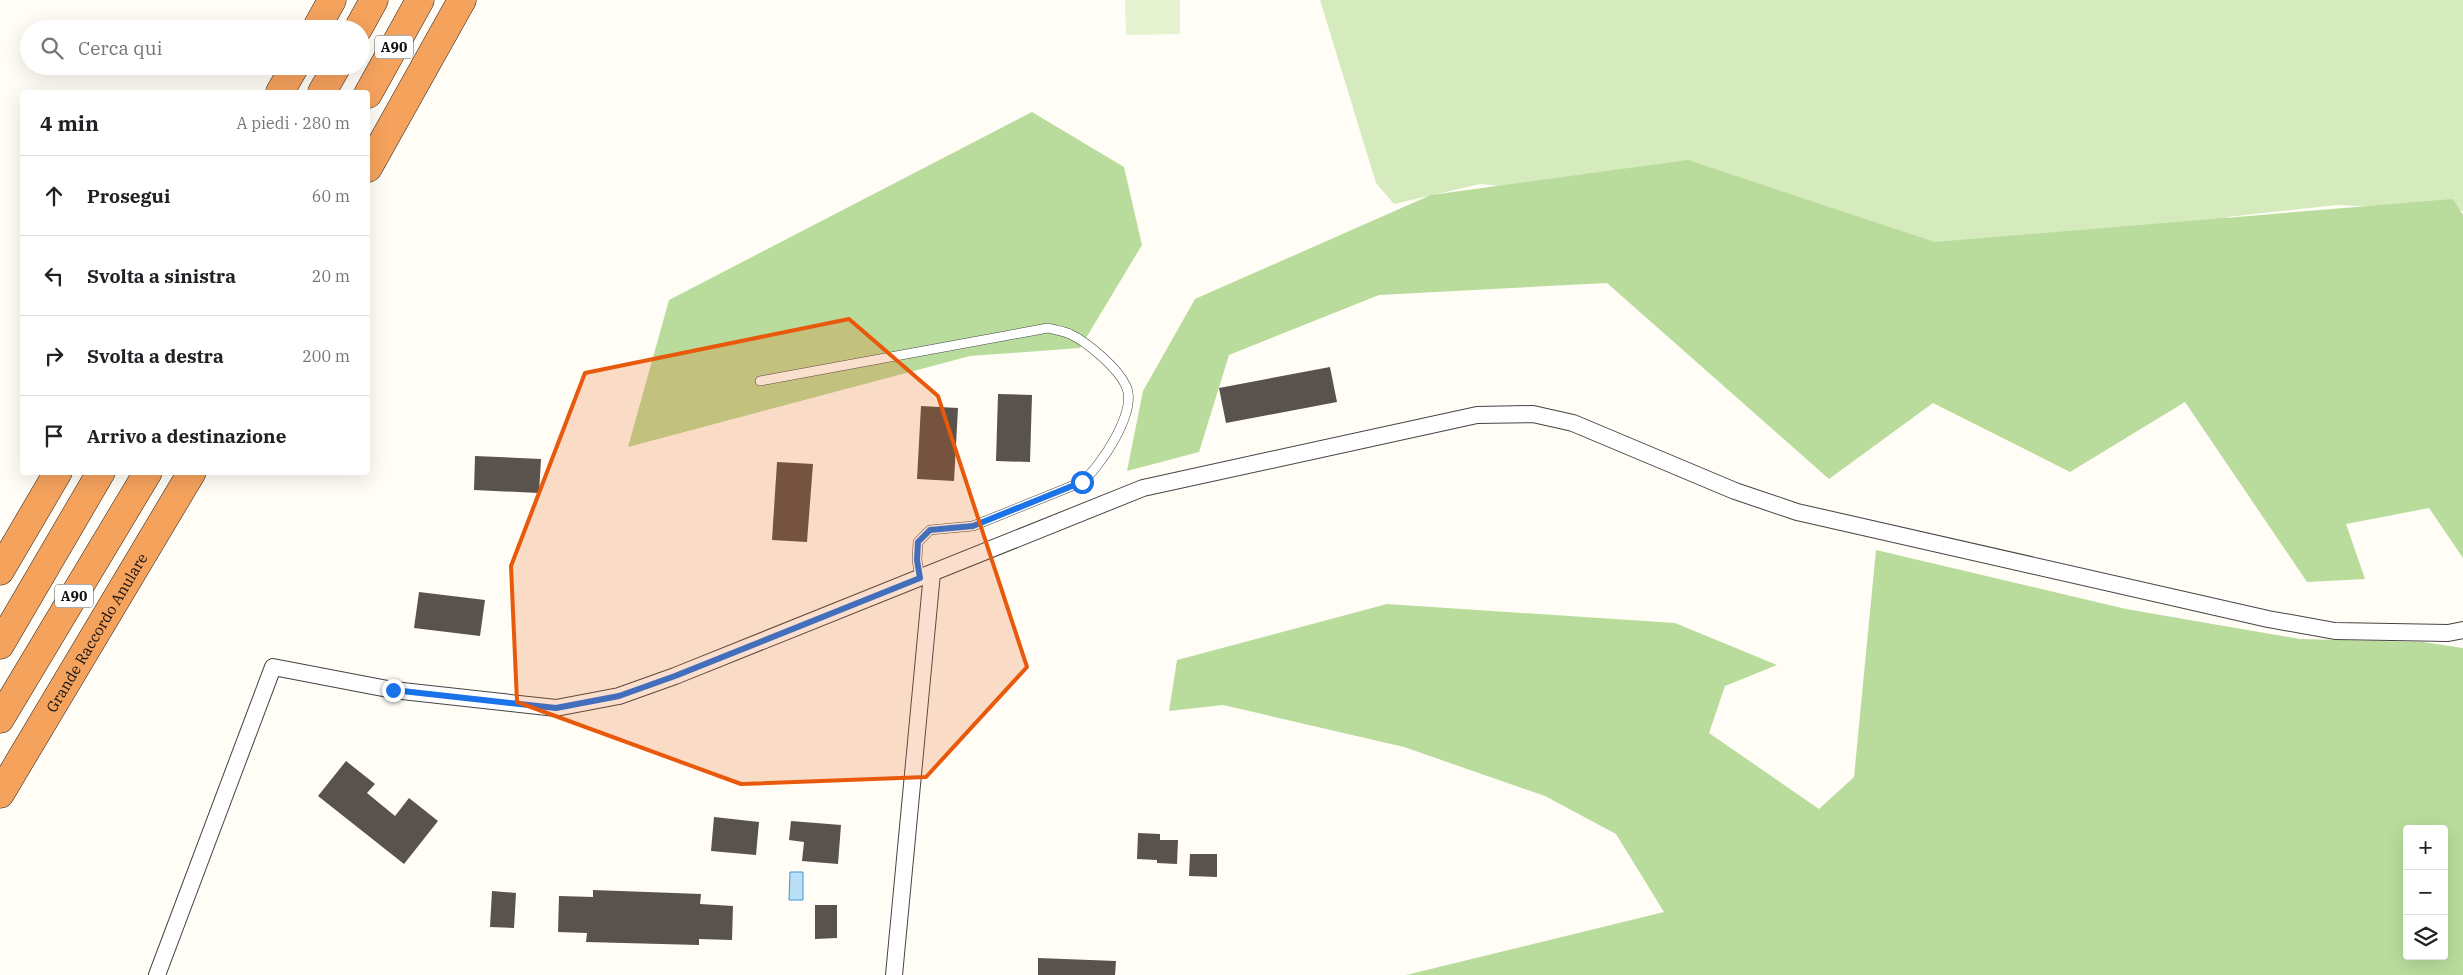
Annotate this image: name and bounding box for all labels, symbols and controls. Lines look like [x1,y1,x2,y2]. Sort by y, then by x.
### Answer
search box [20,20,370,75]
icon: search [38,34,66,62]
text: Cerca qui [78,36,162,60]
road number: A90 [375,36,413,58]
text: 4 min [40,109,99,137]
text: A piedi · 280 m [237,113,350,133]
icon: ahead [40,182,68,210]
text: Prosegui [87,184,170,208]
text: 60 m [312,186,350,206]
icon: left [40,262,68,290]
text: Svolta a sinistra [87,264,236,288]
text: 20 m [312,266,350,286]
icon: right [40,342,68,370]
text: Svolta a destra [87,344,224,368]
text: 200 m [302,346,350,366]
icon: arrive [40,422,68,450]
text: Arrivo a destinazione [87,424,286,448]
route start [1071,471,1094,494]
street label: Grande Raccordo Anulare [41,549,151,716]
road number: A90 [55,584,93,608]
route end [382,679,405,702]
map controls [2403,825,2448,960]
button: + [2403,825,2448,870]
button: − [2403,870,2448,915]
button: layers [2403,915,2448,960]

